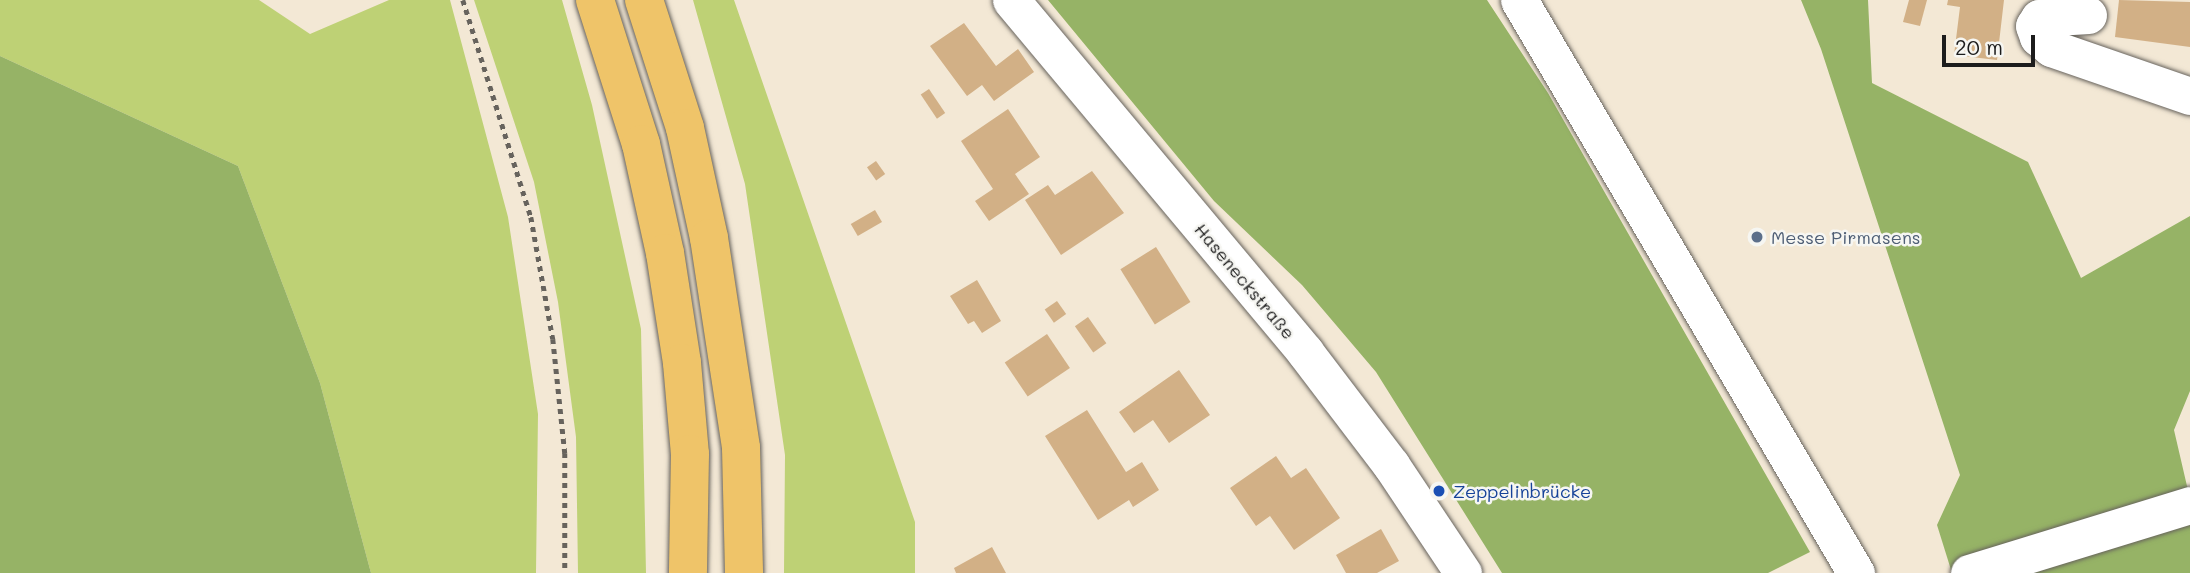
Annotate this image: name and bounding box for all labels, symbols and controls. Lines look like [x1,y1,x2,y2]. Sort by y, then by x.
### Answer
scale bar [1945,21,2038,65]
text: 20 m [1955,33,2003,60]
street label: Haseneckstraße [1190,219,1300,343]
place label: Messe Pirmasens [1771,226,1921,248]
marker: Messe Pirmasens [1749,229,1765,245]
place label: Zeppelinbrücke [1453,480,1591,502]
marker: Zeppelinbrücke [1431,483,1447,499]

